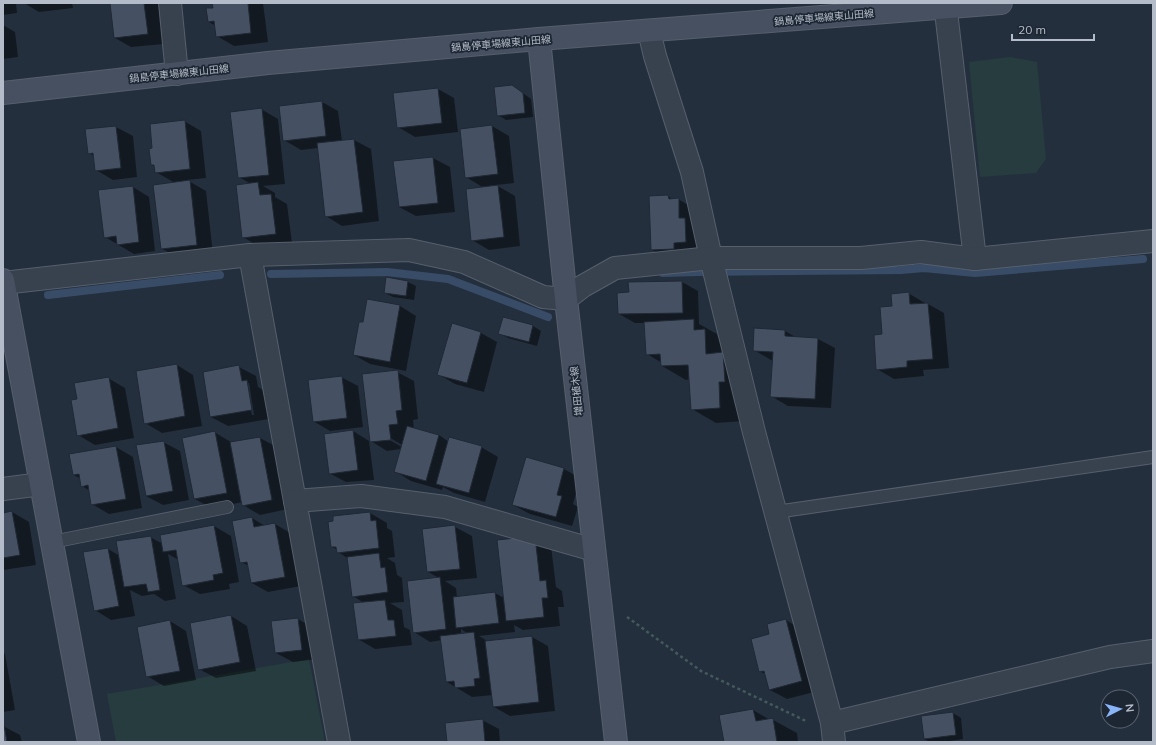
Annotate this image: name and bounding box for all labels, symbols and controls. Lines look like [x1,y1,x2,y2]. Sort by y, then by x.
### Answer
street label: 鍋島停車場線東山田線 [774,7,874,28]
scale bar [1012,16,1094,42]
text: 20 m [1018,22,1046,37]
street label: 鍋島停車場線東山田線 [451,33,551,54]
street label: 鍋島停車場線東山田線 [129,62,229,85]
street label: 増田植木線 [567,365,586,416]
north arrow [1100,689,1140,729]
text: N [1123,703,1137,713]

